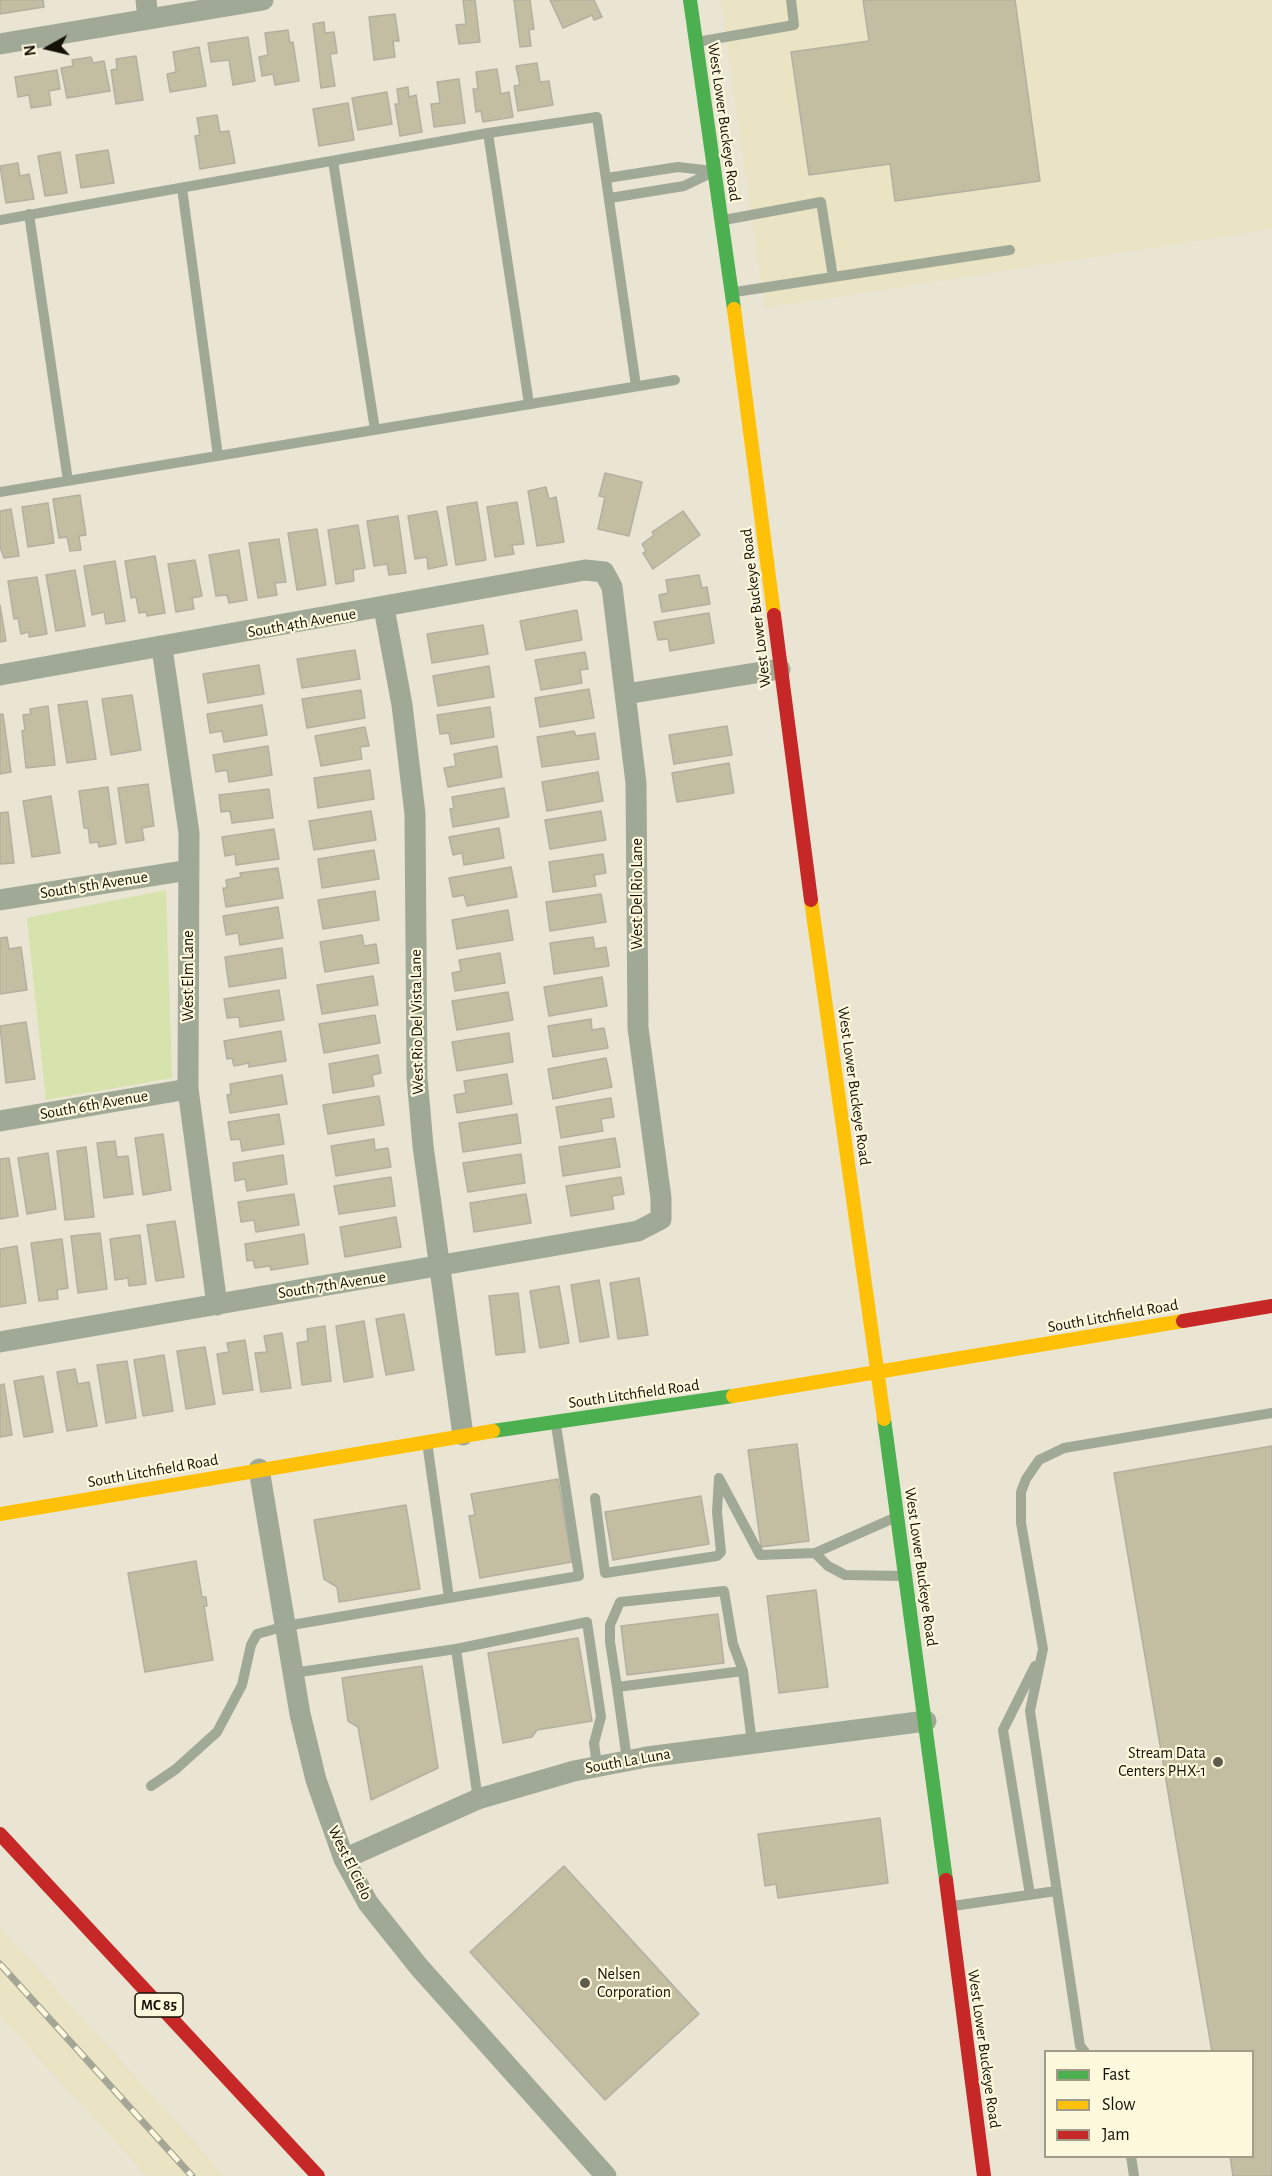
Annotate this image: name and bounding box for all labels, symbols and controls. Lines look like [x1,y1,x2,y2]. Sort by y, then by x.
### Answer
north arrow [18,18,78,78]
street label: West Lower Buckeye Road [703,41,745,203]
text: N [21,44,39,57]
street label: West Lower Buckeye Road [737,527,775,689]
street label: South 4th Avenue [246,604,358,642]
street label: West Del Rio Lane [627,838,647,950]
street label: South 5th Avenue [39,867,149,903]
street label: West Elm Lane [178,930,198,1022]
street label: West Rio Del Vista Lane [406,949,428,1095]
street label: West Lower Buckeye Road [833,1005,875,1167]
street label: South 6th Avenue [38,1086,150,1124]
street label: South 7th Avenue [277,1267,387,1303]
street label: South Litchfield Road [1046,1295,1180,1337]
street label: South Litchfield Road [567,1375,701,1413]
street label: South Litchfield Road [86,1450,220,1492]
street label: West Lower Buckeye Road [900,1486,942,1648]
place label: Stream Data Centers PHX-1 [1118,1743,1206,1781]
street label: South La Luna [584,1744,672,1778]
marker: Stream Data Centers PHX-1 [1211,1755,1225,1769]
street label: West El Cielo [324,1823,376,1903]
place label: Nelsen Corporation [597,1964,671,2002]
street label: West Lower Buckeye Road [963,1968,1005,2130]
marker: Nelsen Corporation [578,1976,592,1990]
road number: MC 85 [135,1993,183,2017]
legend [1044,2050,1254,2158]
text: Fast [1102,2066,1130,2084]
text: Slow [1102,2096,1135,2114]
text: Jam [1102,2126,1130,2144]

